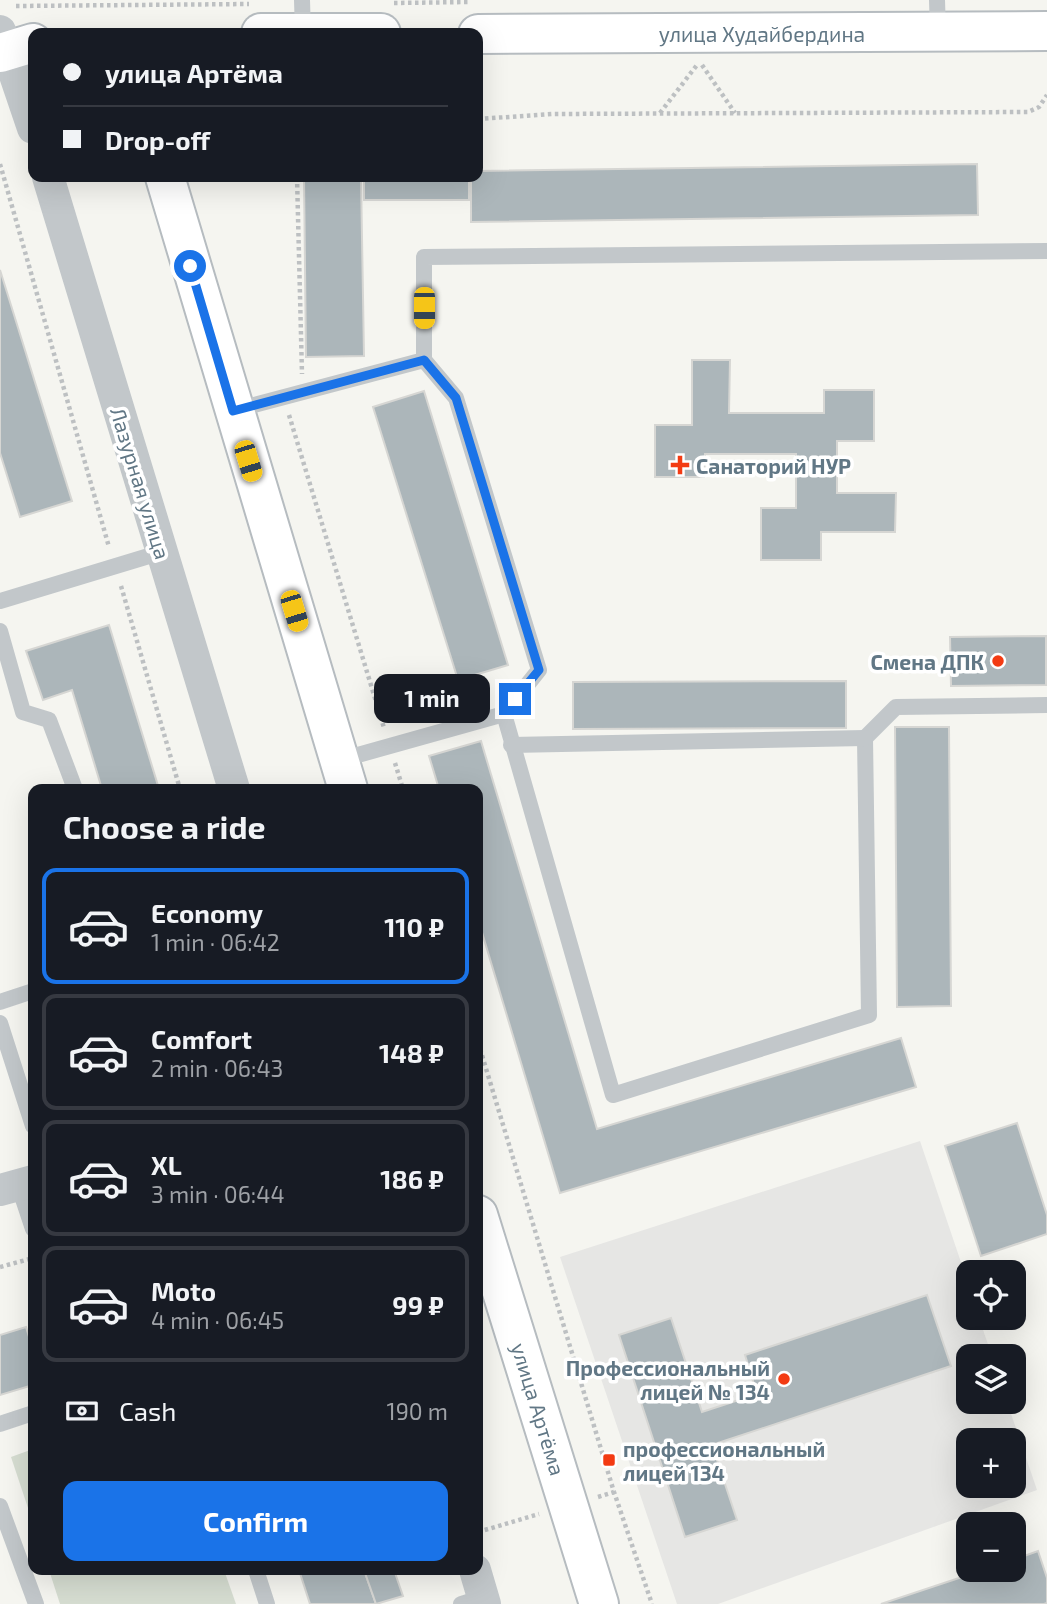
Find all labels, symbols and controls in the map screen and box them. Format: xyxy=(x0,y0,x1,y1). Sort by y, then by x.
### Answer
street label: улица Худайбердина xyxy=(659,21,865,47)
text: улица Артёма xyxy=(105,57,283,88)
text: Drop-off xyxy=(105,124,210,155)
route start xyxy=(174,250,206,282)
car xyxy=(414,287,435,329)
street label: Лазурная улица xyxy=(105,404,176,562)
car xyxy=(232,438,265,484)
place label: Санаторий НУР xyxy=(696,453,851,478)
marker: Санаторий НУР xyxy=(670,455,690,475)
car xyxy=(278,588,311,634)
place label: Смена ДПК xyxy=(871,649,985,674)
marker: Смена ДПК xyxy=(990,653,1006,669)
callout: 1 min xyxy=(375,674,490,724)
route end xyxy=(499,683,531,715)
text: 1 min xyxy=(404,684,460,712)
text: Choose a ride xyxy=(63,807,266,845)
icon: car xyxy=(67,895,130,958)
text: Economy xyxy=(151,897,263,928)
text: 110 ₽ xyxy=(384,911,444,942)
text: 1 min · 06:42 xyxy=(151,928,280,956)
icon: car xyxy=(67,1021,130,1084)
text: Comfort xyxy=(151,1023,252,1054)
text: 148 ₽ xyxy=(379,1037,444,1068)
text: 2 min · 06:43 xyxy=(151,1054,283,1082)
icon: car xyxy=(67,1147,130,1210)
text: XL xyxy=(151,1149,182,1180)
text: 186 ₽ xyxy=(380,1163,444,1194)
text: 3 min · 06:44 xyxy=(151,1180,285,1208)
map controls xyxy=(956,1260,1026,1582)
button: locate xyxy=(956,1260,1026,1330)
icon: car xyxy=(67,1273,130,1336)
text: Moto xyxy=(151,1275,216,1306)
text: 99 ₽ xyxy=(392,1289,444,1320)
text: 4 min · 06:45 xyxy=(151,1306,284,1334)
street label: улица Артёма xyxy=(506,1340,571,1479)
button: layers xyxy=(956,1344,1026,1414)
place label: Профессиональный лицей № 134 xyxy=(566,1355,770,1404)
marker: Профессиональный лицей № 134 xyxy=(776,1371,792,1387)
icon: cash xyxy=(63,1392,101,1430)
text: Cash xyxy=(119,1395,176,1426)
text: 190 m xyxy=(387,1397,448,1425)
button: + xyxy=(956,1428,1026,1498)
place label: профессиональный лицей 134 xyxy=(623,1436,825,1485)
marker: профессиональный лицей 134 xyxy=(601,1452,617,1468)
button: Confirm xyxy=(63,1481,448,1561)
button: − xyxy=(956,1512,1026,1582)

